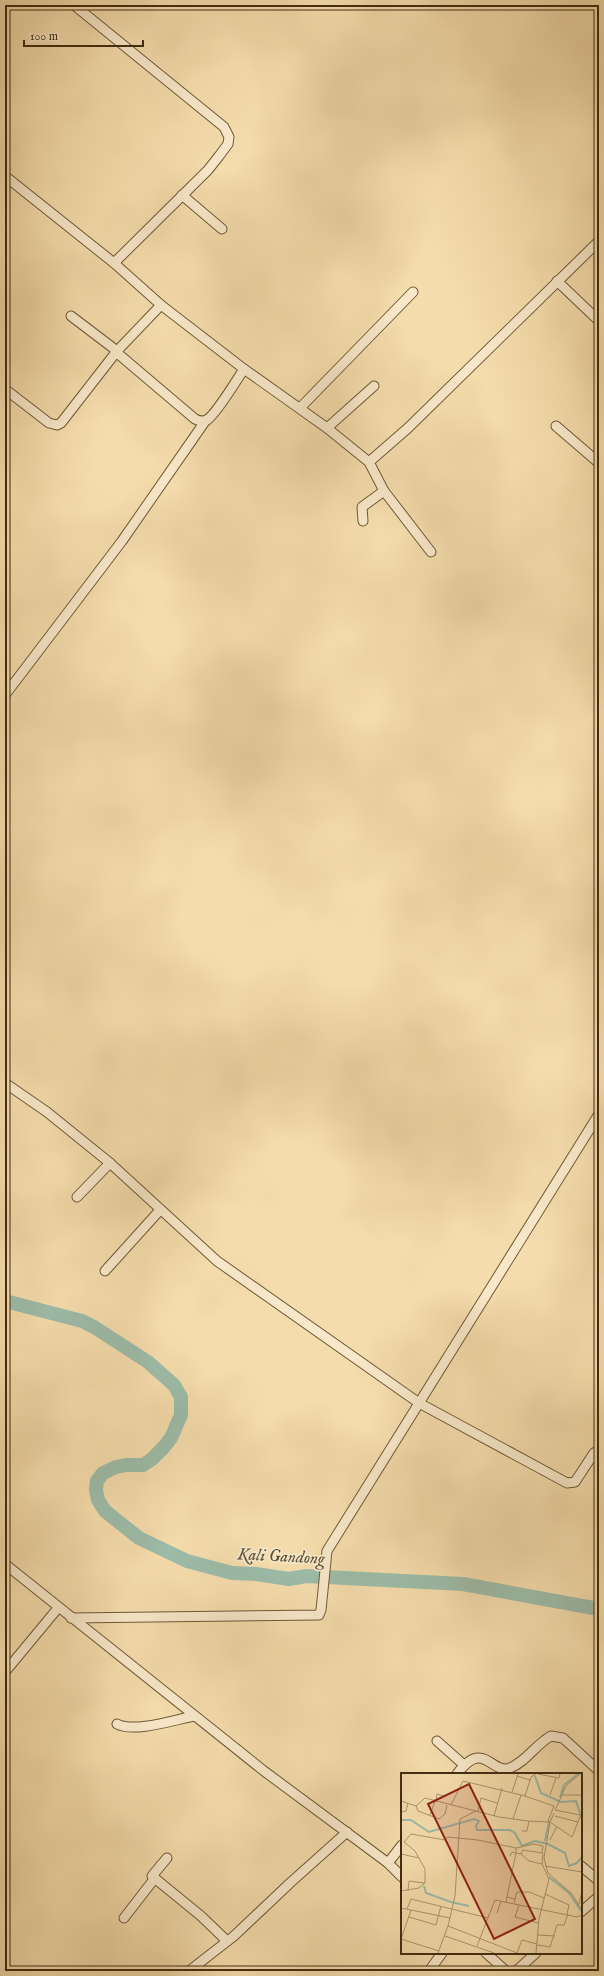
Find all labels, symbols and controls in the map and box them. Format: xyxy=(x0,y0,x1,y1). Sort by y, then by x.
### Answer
scale bar xyxy=(24,22,143,48)
text: 100 m xyxy=(30,29,58,44)
water label: Kali Gandong xyxy=(236,1544,327,1570)
inset map xyxy=(401,1773,582,1954)

